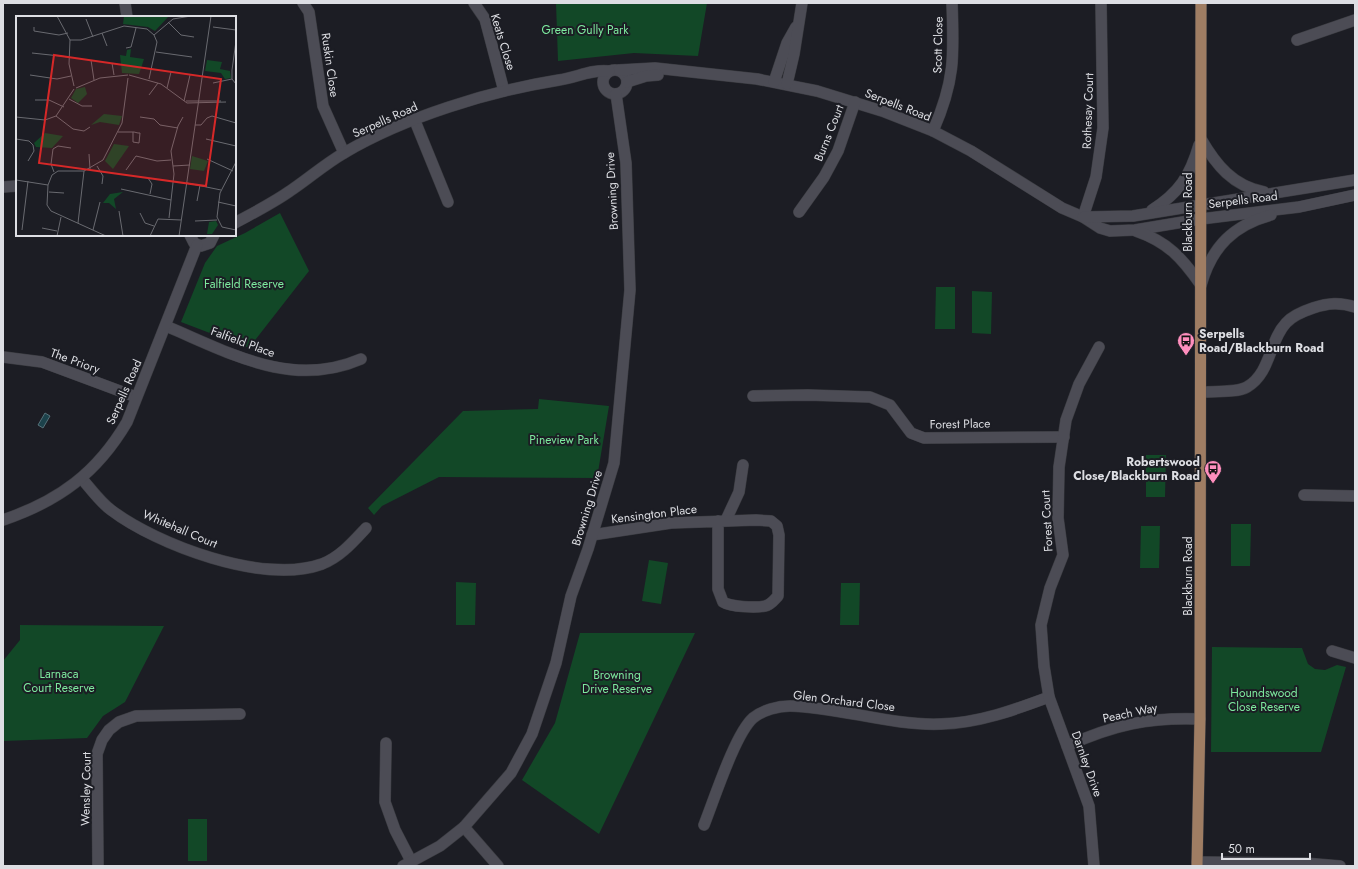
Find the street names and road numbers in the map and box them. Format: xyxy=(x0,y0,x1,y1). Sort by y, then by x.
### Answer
street label: Keats Close xyxy=(486,12,520,72)
street label: Scott Close xyxy=(929,16,947,74)
street label: Ruskin Close xyxy=(317,32,343,98)
street label: Rothesay Court xyxy=(1078,73,1098,149)
street label: Serpells Road xyxy=(862,84,934,126)
street label: Serpells Road xyxy=(349,98,421,142)
street label: Burns Court xyxy=(809,102,849,164)
street label: Browning Drive xyxy=(601,152,623,230)
street label: Blackburn Road xyxy=(1179,172,1197,252)
street label: Serpells Road xyxy=(1207,187,1279,213)
street label: Falfield Place xyxy=(208,322,278,362)
street label: The Priory xyxy=(48,344,103,379)
street label: Serpells Road xyxy=(102,356,146,428)
street label: Forest Place xyxy=(930,414,990,434)
street label: Browning Drive xyxy=(567,468,607,548)
street label: Forest Court xyxy=(1036,490,1058,552)
street label: Kensington Place xyxy=(610,500,698,528)
street label: Whitehall Court xyxy=(140,505,220,553)
street label: Blackburn Road xyxy=(1179,536,1197,616)
street label: Glen Orchard Close xyxy=(792,686,896,716)
street label: Peach Way xyxy=(1101,698,1160,728)
street label: Darnley Drive xyxy=(1067,729,1107,799)
street label: Wensley Court xyxy=(76,752,96,826)

